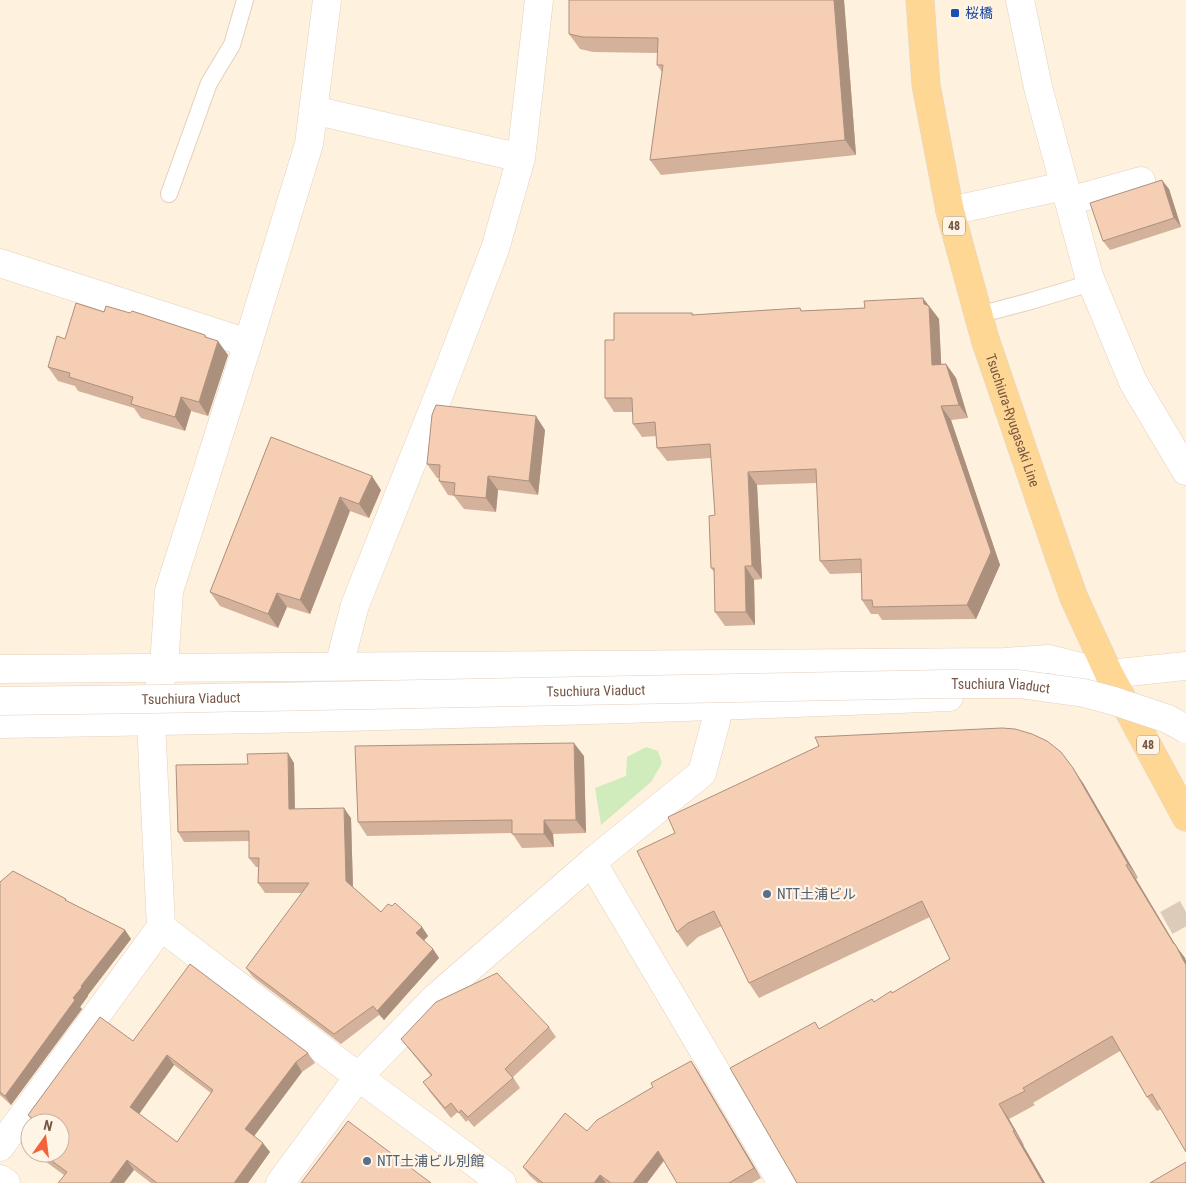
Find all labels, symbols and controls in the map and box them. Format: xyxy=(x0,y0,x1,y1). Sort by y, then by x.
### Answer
place label: 桜橋 xyxy=(965,5,993,21)
marker: 桜橋 xyxy=(949,7,961,19)
road number: 48 xyxy=(943,217,965,236)
street label: Tsuchiura-Ryugasaki Line xyxy=(983,351,1043,489)
street label: Tsuchiura Viaduct xyxy=(951,676,1051,696)
street label: Tsuchiura Viaduct xyxy=(546,682,646,700)
street label: Tsuchiura Viaduct xyxy=(141,689,241,707)
road number: 48 xyxy=(1137,736,1159,754)
place label: NTT土浦ビル xyxy=(777,886,856,902)
marker: NTT土浦ビル xyxy=(761,888,773,900)
north arrow xyxy=(20,1113,70,1163)
text: N xyxy=(42,1117,54,1134)
place label: NTT土浦ビル別館 xyxy=(377,1153,484,1169)
marker: NTT土浦ビル別館 xyxy=(361,1155,373,1167)

